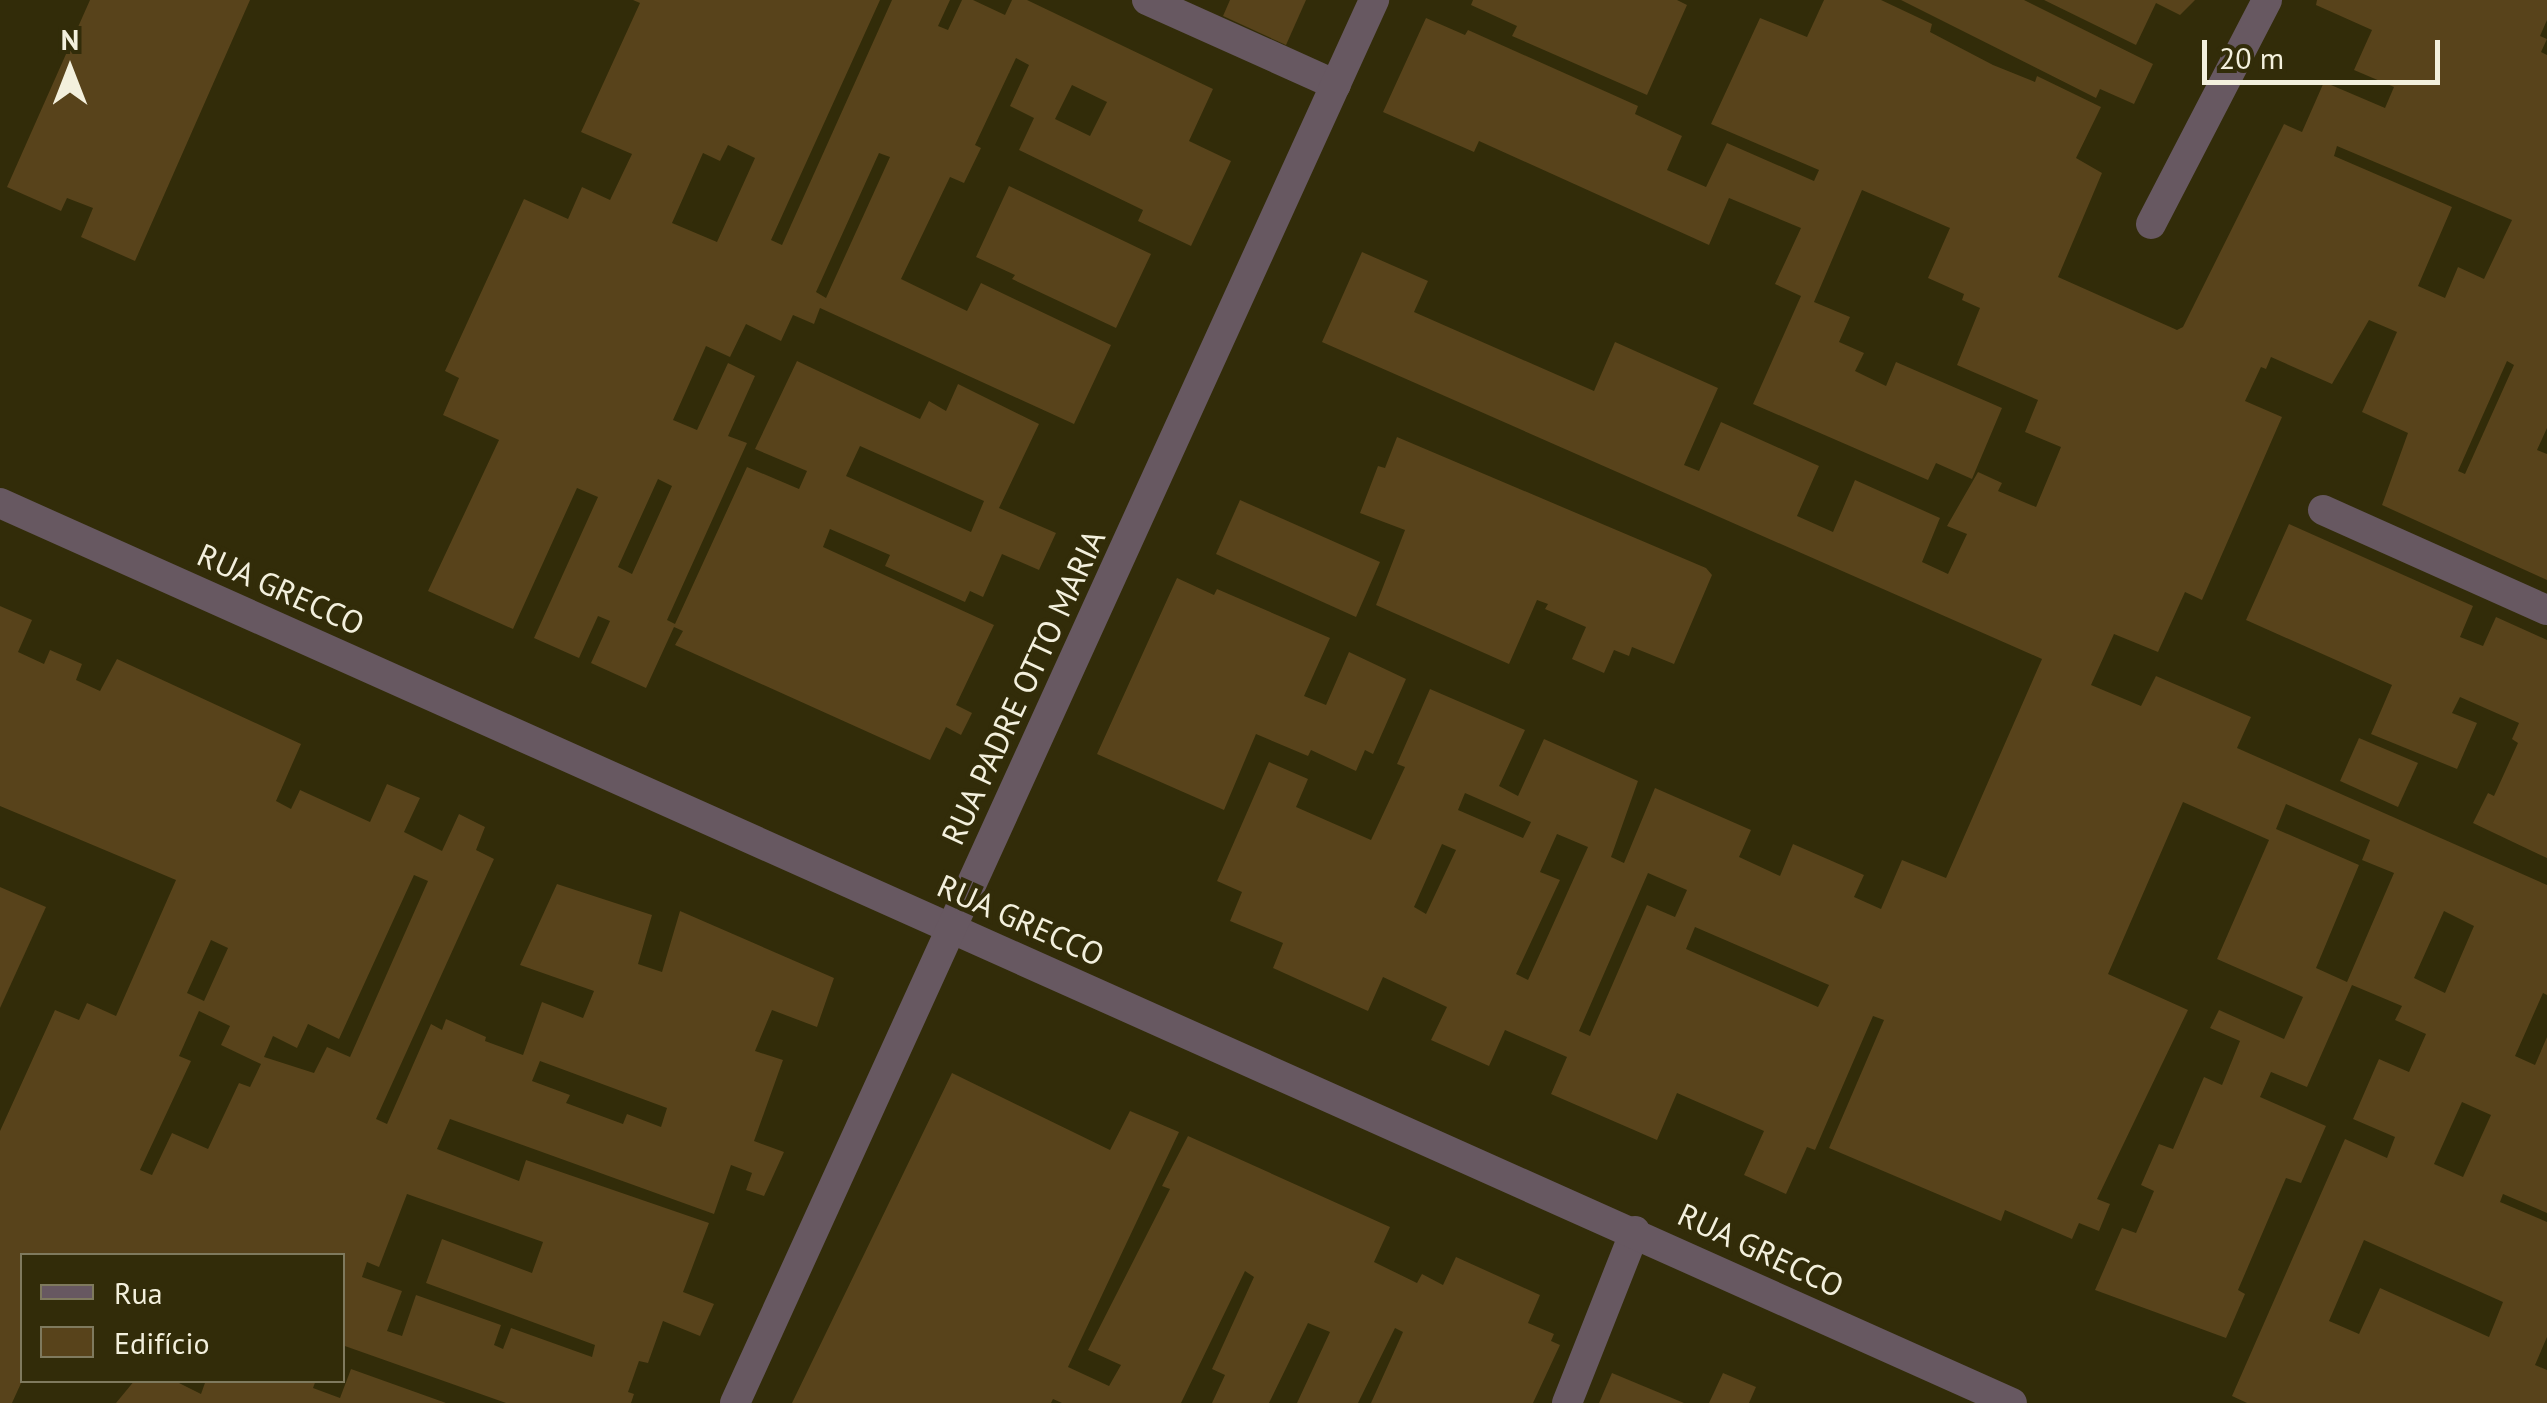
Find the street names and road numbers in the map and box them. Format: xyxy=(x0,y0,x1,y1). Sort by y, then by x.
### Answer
street label: RUA PADRE OTTO MARIA xyxy=(933,523,1113,851)
street label: RUA GRECCO xyxy=(191,535,371,643)
street label: RUA GRECCO xyxy=(931,866,1111,974)
street label: RUA GRECCO xyxy=(1671,1195,1851,1305)

